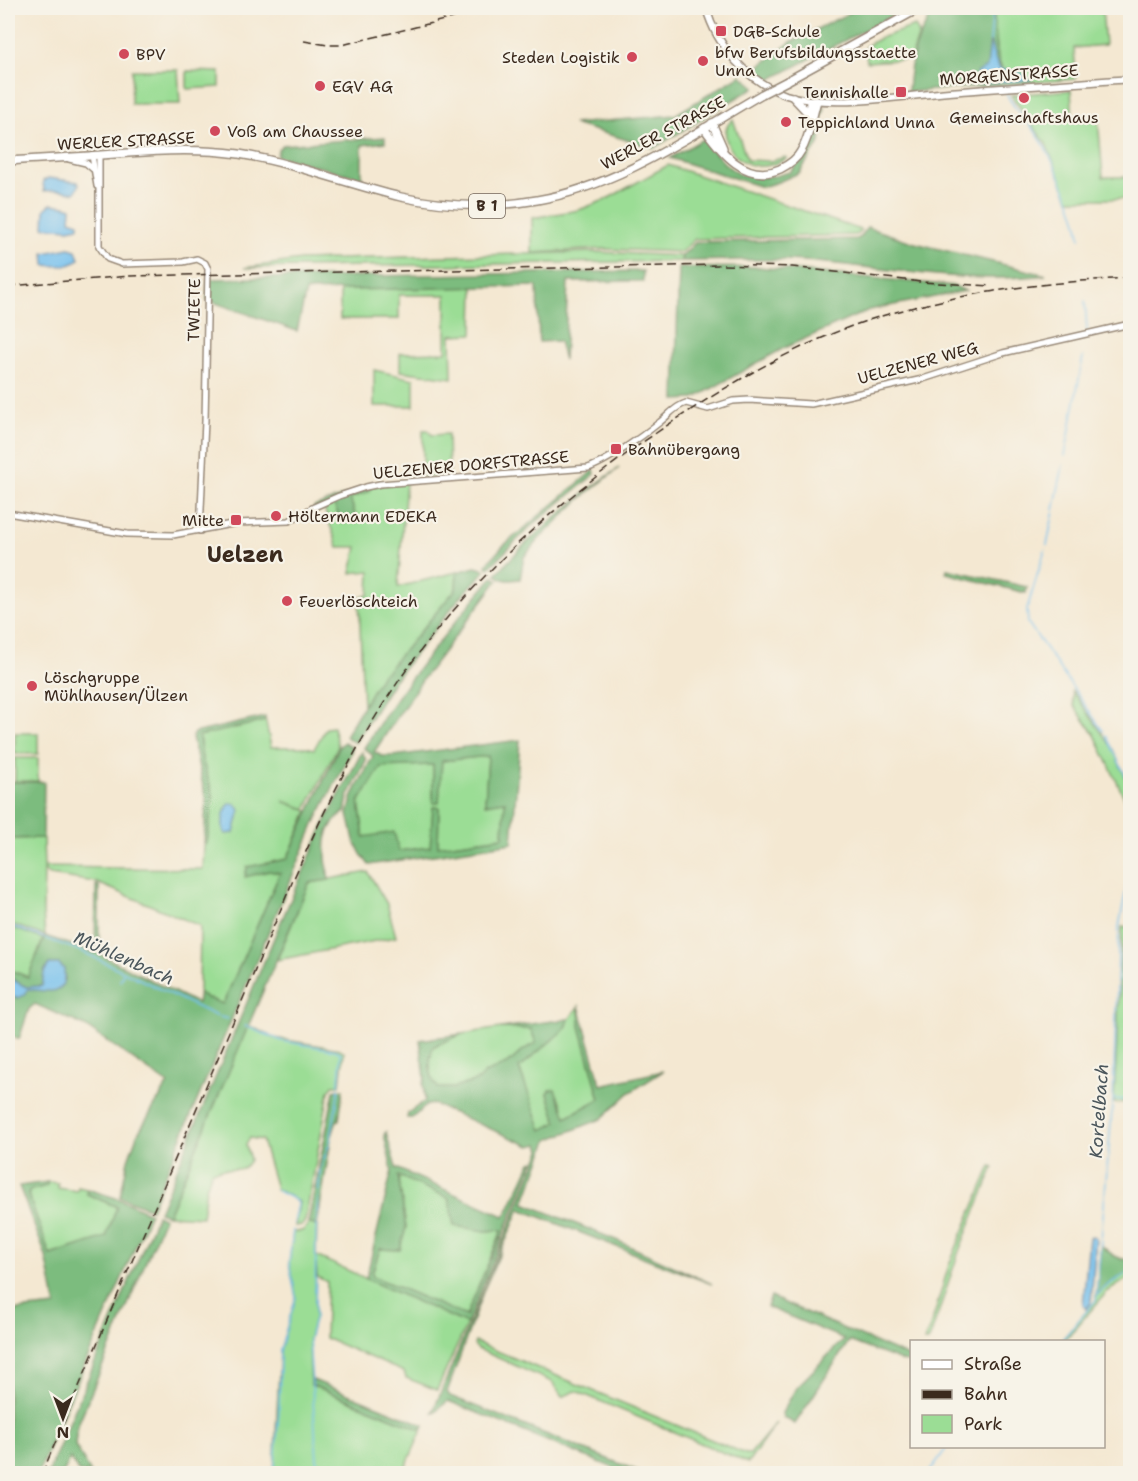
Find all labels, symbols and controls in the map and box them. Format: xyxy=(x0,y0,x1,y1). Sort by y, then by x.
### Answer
place label: DGB-Schule xyxy=(733,21,820,42)
marker: DGB-Schule xyxy=(714,24,728,38)
place label: bfw Berufsbildungsstaette Unna xyxy=(715,42,916,81)
place label: BPV xyxy=(136,44,166,65)
marker: BPV xyxy=(117,47,131,61)
place label: Steden Logistik xyxy=(502,47,620,68)
marker: Steden Logistik xyxy=(625,50,639,64)
marker: bfw Berufsbildungsstaette Unna xyxy=(696,54,710,68)
street label: MORGENSTRASSE xyxy=(939,60,1079,90)
place label: EGV AG xyxy=(332,76,393,97)
marker: EGV AG xyxy=(313,79,327,93)
place label: Tennishalle xyxy=(803,82,889,103)
marker: Tennishalle xyxy=(894,85,908,99)
street label: WERLER STRASSE xyxy=(597,91,729,175)
marker: Gemeinschaftshaus xyxy=(1017,91,1031,105)
place label: Gemeinschaftshaus xyxy=(949,107,1099,128)
place label: Teppichland Unna xyxy=(798,112,935,133)
marker: Teppichland Unna xyxy=(779,115,793,129)
place label: Voß am Chaussee xyxy=(227,121,363,142)
marker: Voß am Chaussee xyxy=(208,124,222,138)
street label: WERLER STRASSE xyxy=(56,127,196,155)
road number: B 1 xyxy=(469,194,505,218)
street label: TWIETE xyxy=(183,278,205,342)
street label: UELZENER WEG xyxy=(855,337,981,389)
place label: Bahnübergang xyxy=(628,439,740,460)
marker: Bahnübergang xyxy=(609,442,623,456)
street label: UELZENER DORFSTRASSE xyxy=(372,446,570,484)
place label: Höltermann EDEKA xyxy=(288,506,437,527)
marker: Höltermann EDEKA xyxy=(269,509,283,523)
place label: Mitte xyxy=(182,510,224,531)
marker: Mitte xyxy=(229,513,243,527)
district label: Uelzen xyxy=(207,540,284,569)
place label: Feuerlöschteich xyxy=(299,591,418,612)
marker: Feuerlöschteich xyxy=(280,594,294,608)
place label: Löschgruppe Mühlhausen/Ülzen xyxy=(44,667,188,706)
marker: Löschgruppe Mühlhausen/Ülzen xyxy=(25,679,39,693)
water label: Mühlenbach xyxy=(70,925,178,991)
water label: Kortelbach xyxy=(1084,1063,1114,1159)
legend xyxy=(910,1340,1105,1448)
text: Straße xyxy=(964,1352,1022,1376)
text: Bahn xyxy=(964,1382,1008,1406)
north arrow xyxy=(33,1388,93,1448)
text: Park xyxy=(964,1412,1003,1436)
text: N xyxy=(57,1422,69,1443)

